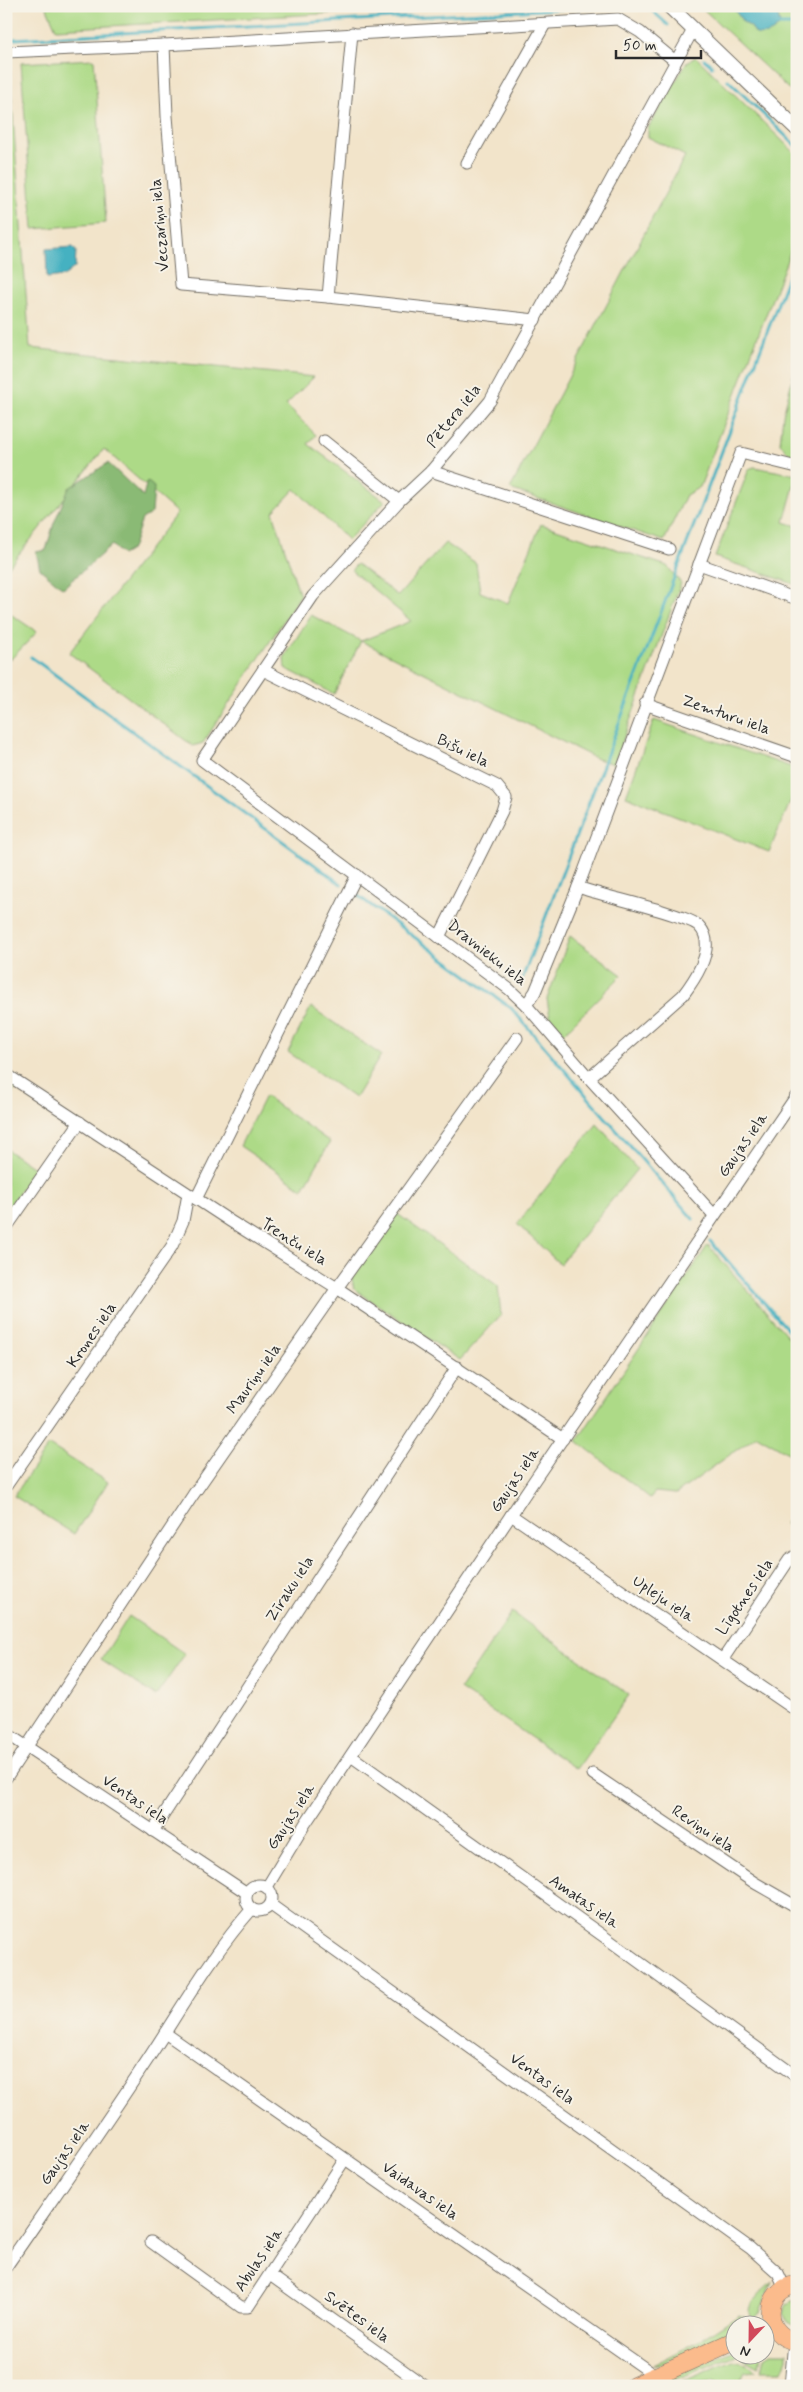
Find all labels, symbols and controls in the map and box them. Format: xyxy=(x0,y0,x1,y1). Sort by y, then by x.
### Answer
scale bar xyxy=(616,28,700,60)
text: 50 m xyxy=(623,36,657,56)
street label: Veczariņu iela xyxy=(145,177,175,273)
street label: Pētera iela xyxy=(422,380,486,452)
street label: Zemturu iela xyxy=(679,690,773,740)
street label: Bišu iela xyxy=(433,729,493,773)
street label: Dravnieku iela xyxy=(443,915,531,991)
street label: Gaujas iela xyxy=(713,1108,773,1181)
street label: Trenču iela xyxy=(257,1213,331,1271)
street label: Krones iela xyxy=(62,1298,122,1372)
street label: Mauriņu iela xyxy=(222,1340,286,1418)
street label: Gaujas iela xyxy=(486,1443,545,1517)
street label: Zīraku iela xyxy=(261,1552,319,1626)
street label: Līgotnes iela xyxy=(712,1554,778,1639)
street label: Upleju iela xyxy=(628,1571,698,1628)
street label: Ventas iela xyxy=(98,1770,172,1830)
street label: Gaujas iela xyxy=(262,1780,320,1854)
street label: Reviņu iela xyxy=(667,1800,739,1858)
street label: Amatas iela xyxy=(545,1870,623,1934)
street label: Ventas iela xyxy=(505,2048,579,2110)
street label: Gaujas iela xyxy=(35,2116,95,2189)
street label: Vaidavas iela xyxy=(377,2157,463,2225)
street label: Abulas iela xyxy=(230,2224,288,2296)
street label: Svētes iela xyxy=(320,2286,394,2348)
north arrow xyxy=(726,2314,776,2364)
text: N xyxy=(738,2341,753,2361)

